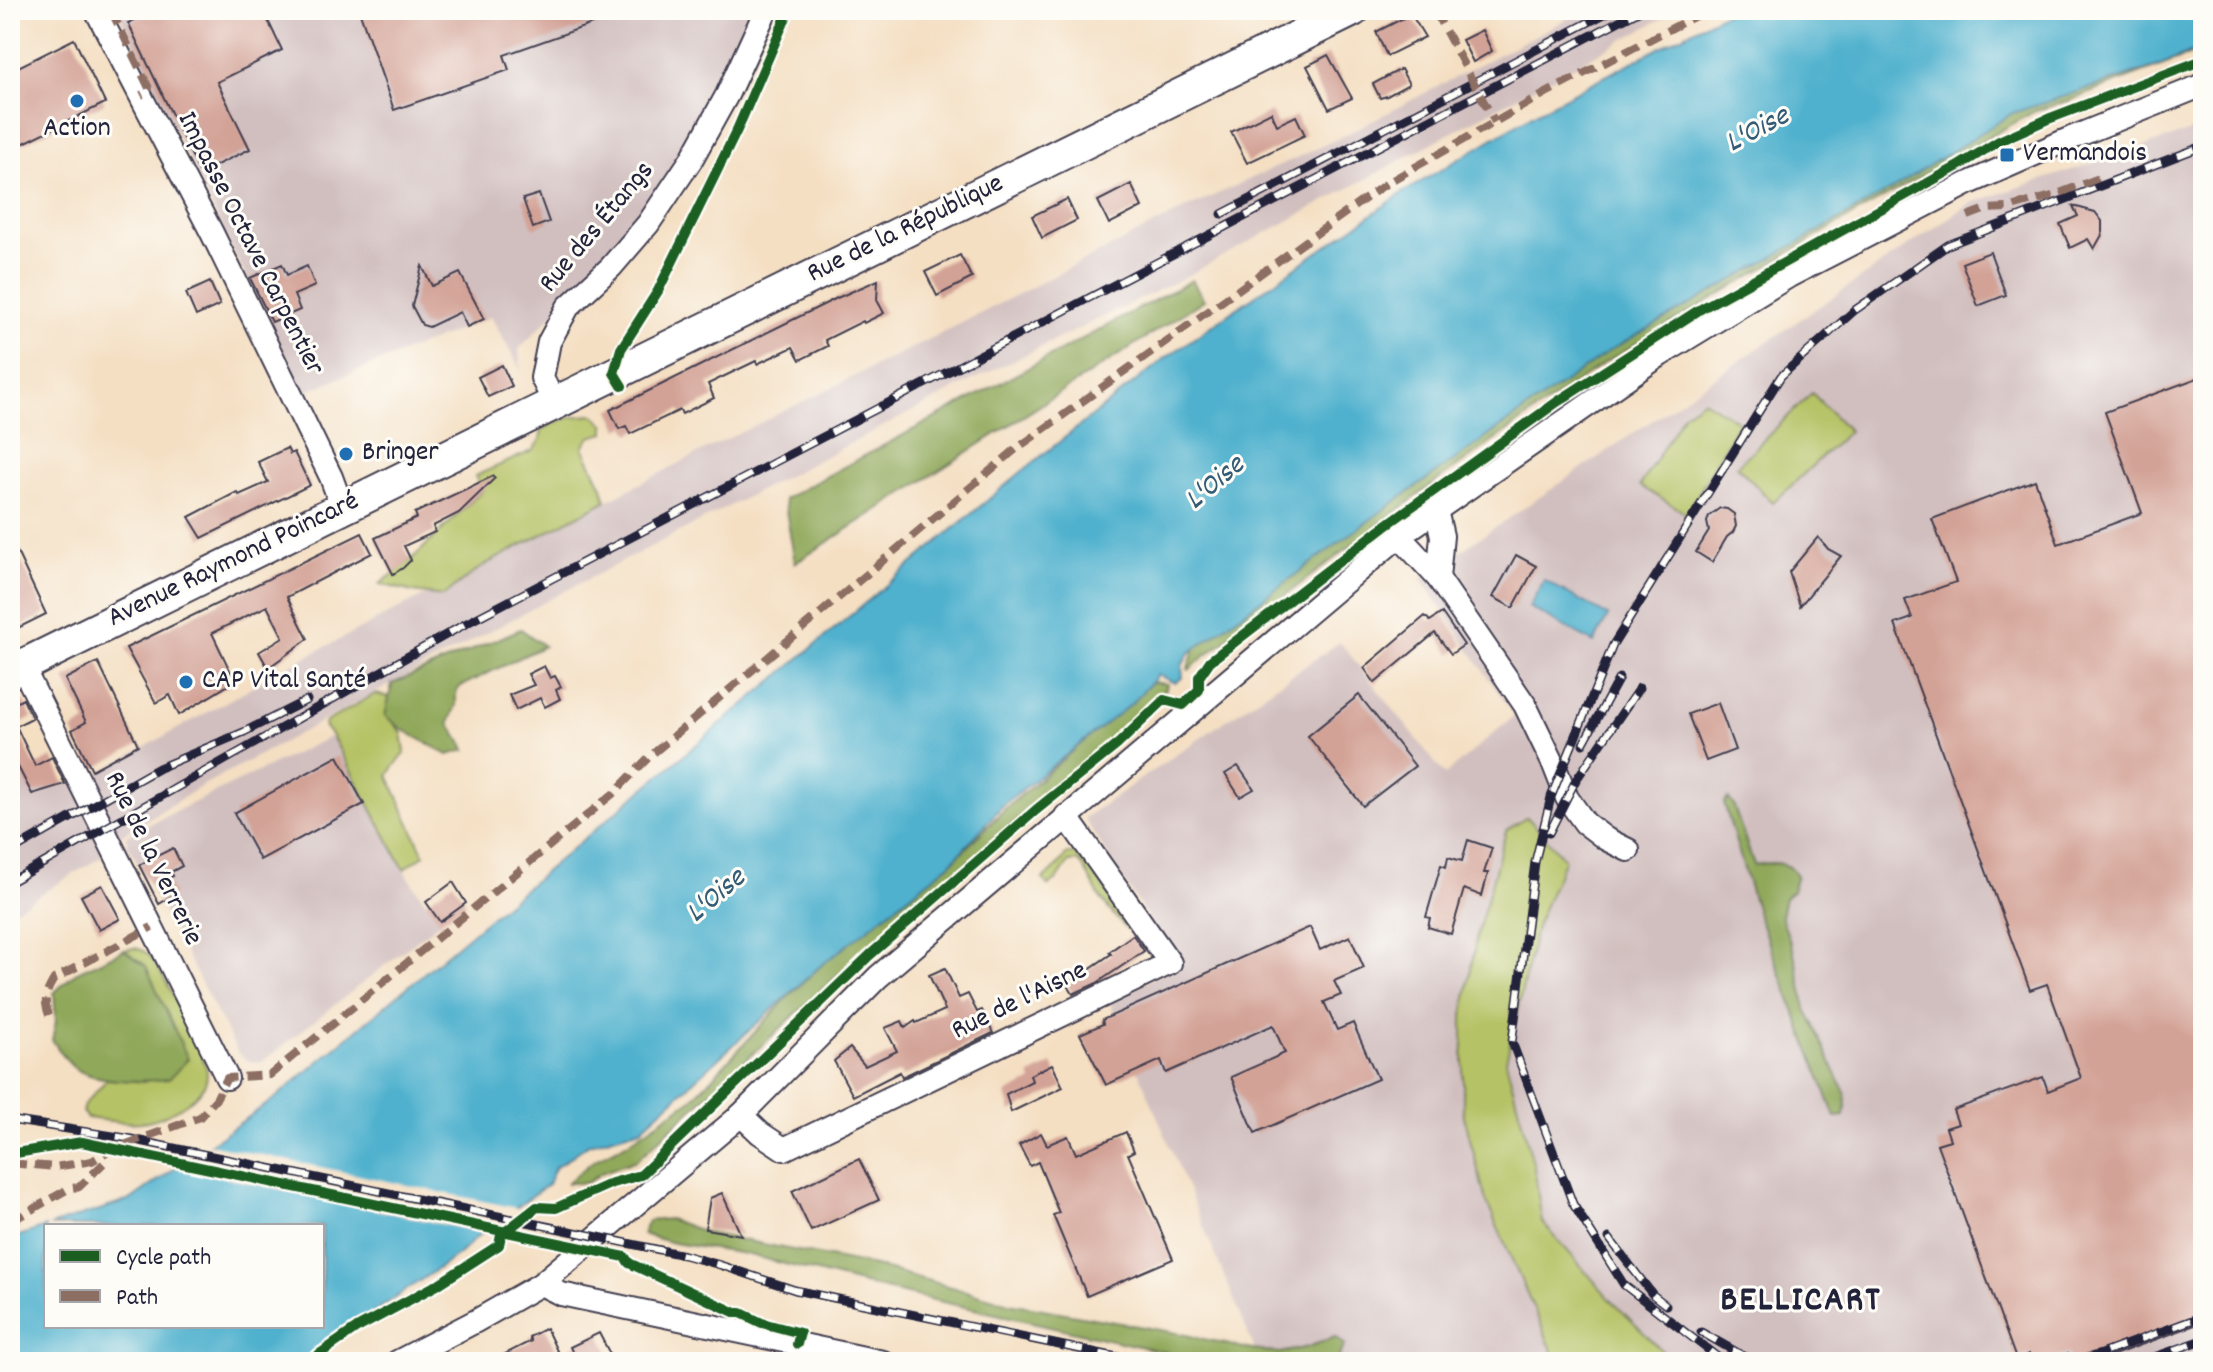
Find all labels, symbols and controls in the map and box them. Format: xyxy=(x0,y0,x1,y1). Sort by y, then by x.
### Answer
marker: Action xyxy=(68,92,86,110)
water label: L'Oise xyxy=(1718,96,1799,166)
street label: Impasse Octave Carpentier xyxy=(165,105,333,383)
place label: Action xyxy=(43,110,111,150)
place label: Vermandois xyxy=(2023,135,2147,175)
marker: Vermandois xyxy=(1998,146,2016,164)
street label: Rue des Étangs xyxy=(531,153,665,303)
street label: Rue de la République xyxy=(801,165,1011,295)
place label: Bringer xyxy=(362,434,439,474)
marker: Bringer xyxy=(337,445,355,463)
water label: L'Oise xyxy=(1177,445,1257,522)
street label: Avenue Raymond Poincaré xyxy=(101,483,367,639)
place label: CAP Vital Santé xyxy=(202,662,366,702)
marker: CAP Vital Santé xyxy=(177,673,195,691)
street label: Rue de la Verrerie xyxy=(93,765,211,953)
water label: L'Oise xyxy=(678,858,758,935)
street label: Rue de l'Aisne xyxy=(946,952,1094,1052)
legend xyxy=(44,1224,324,1328)
text: Cycle path xyxy=(116,1242,211,1276)
district label: BELLICART xyxy=(1720,1276,1882,1328)
text: Path xyxy=(116,1282,158,1316)

